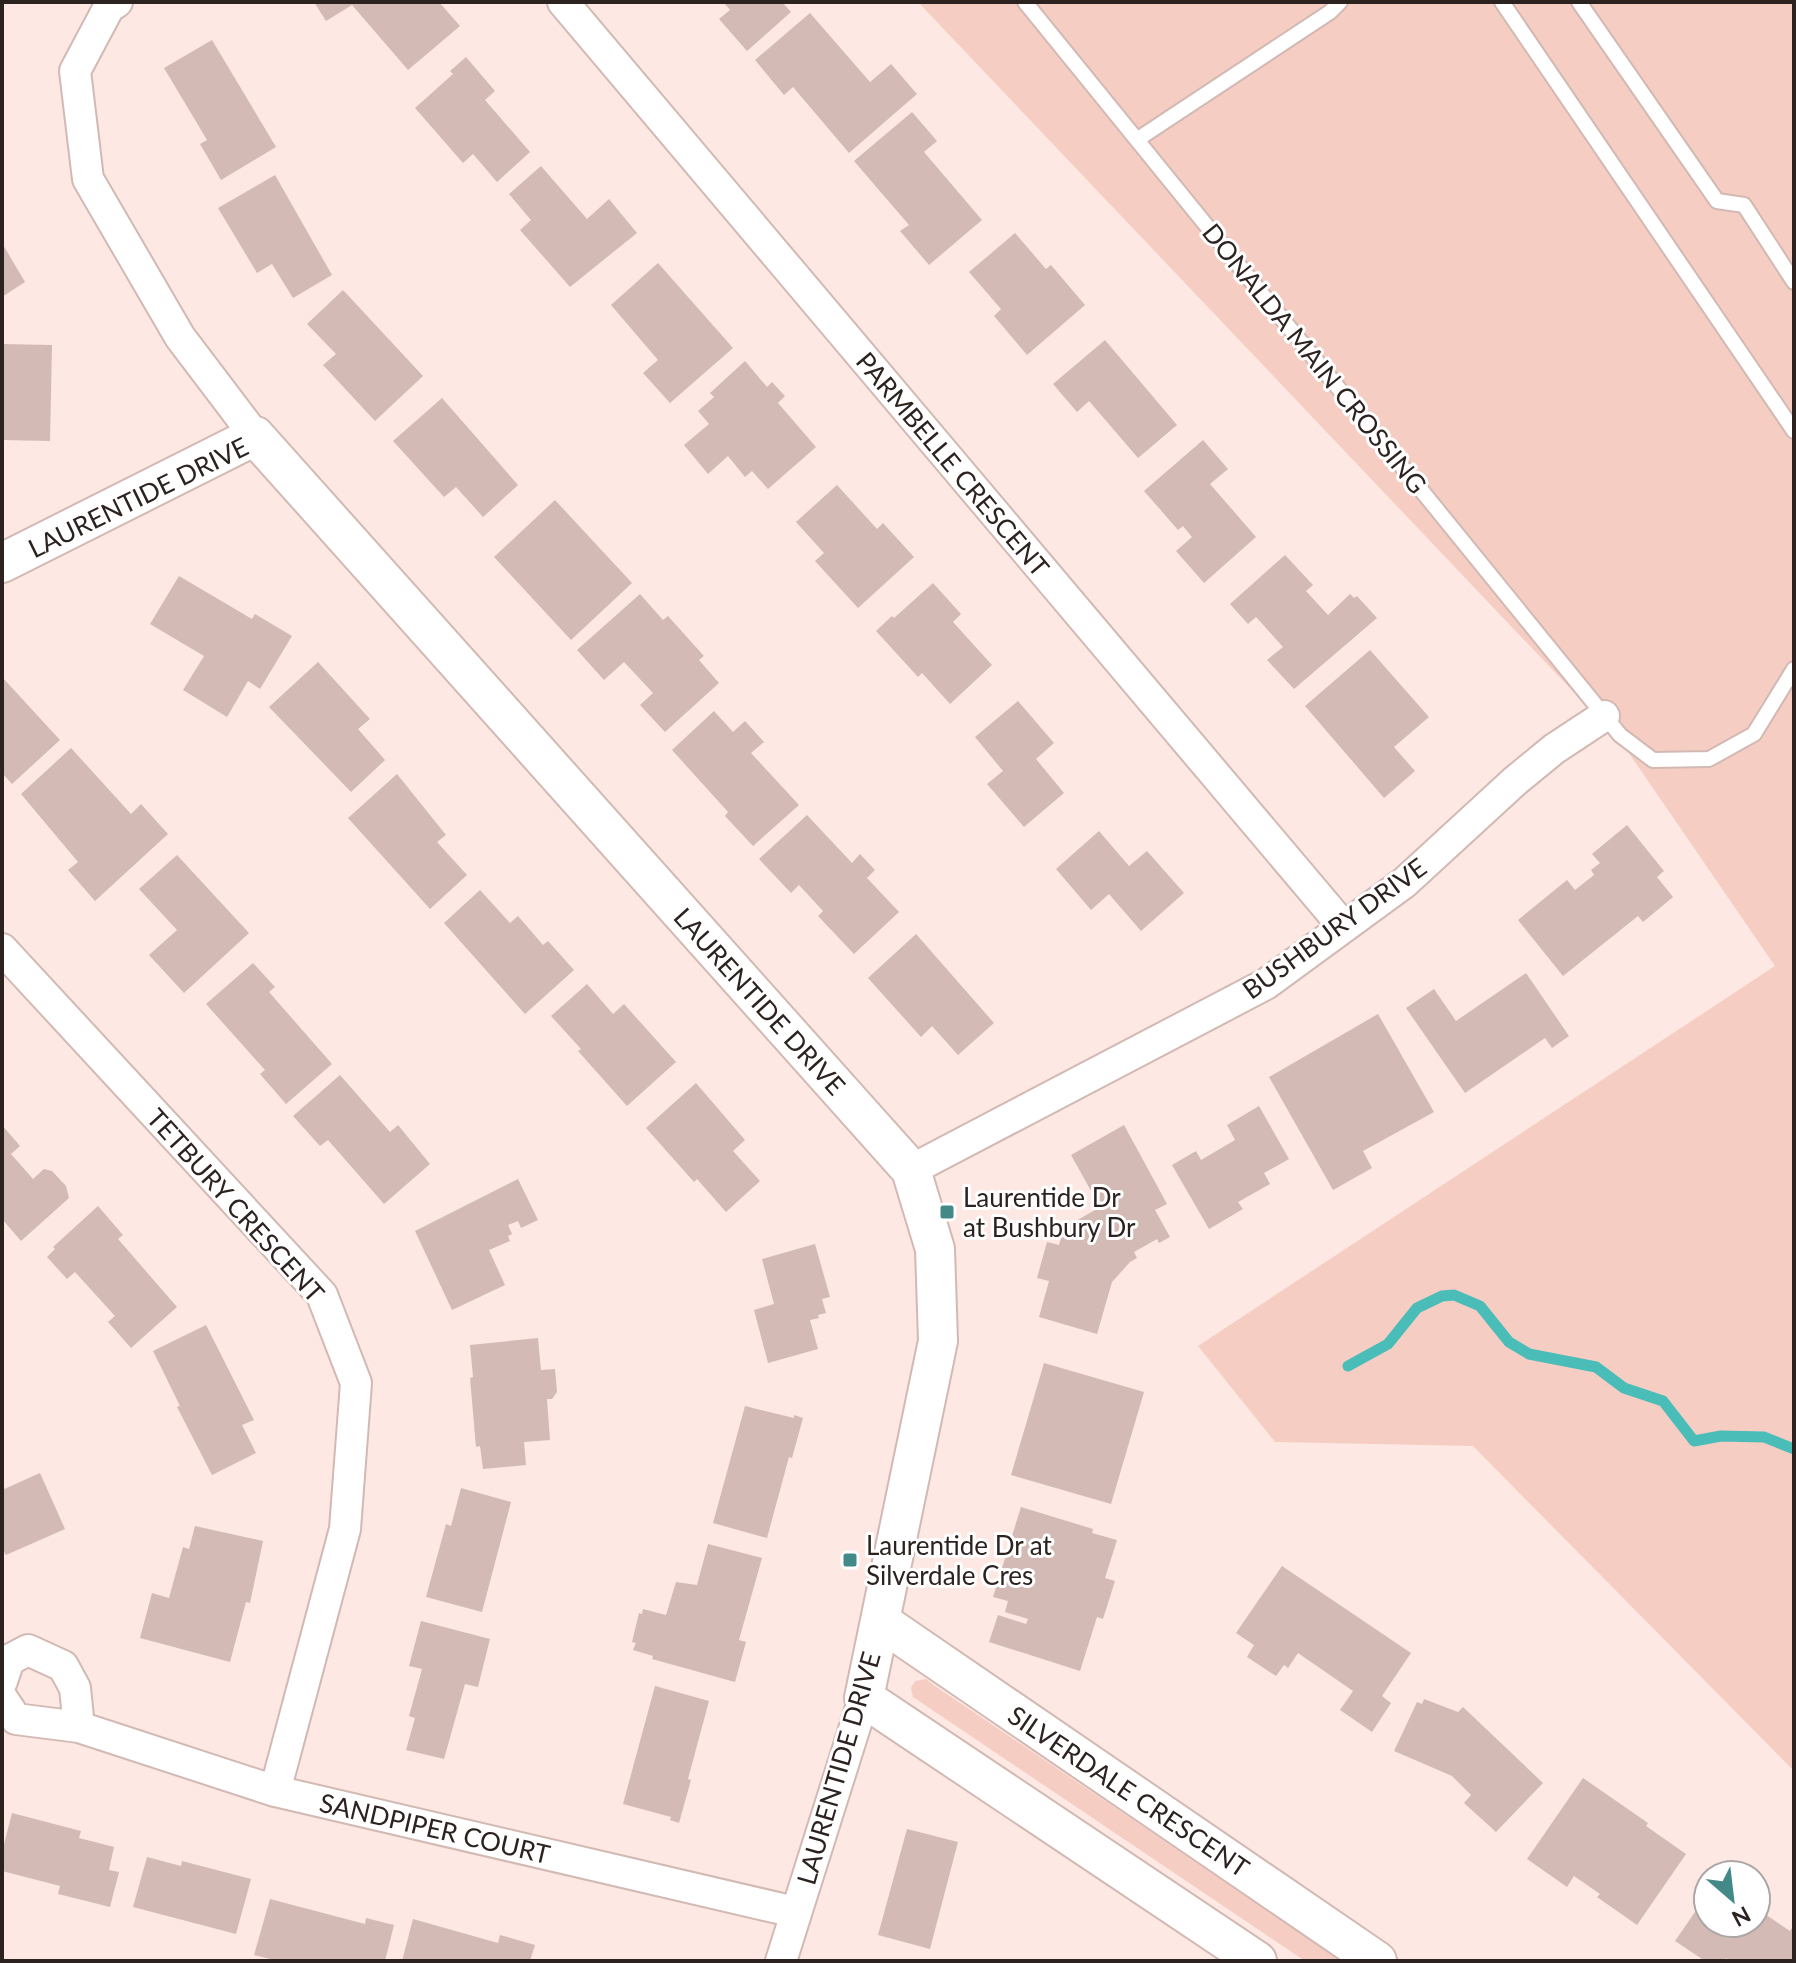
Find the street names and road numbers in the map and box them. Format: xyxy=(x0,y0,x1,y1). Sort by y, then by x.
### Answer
street label: DONALDA MAIN CROSSING xyxy=(1196,217,1434,499)
street label: PARMBELLE CRESCENT xyxy=(850,345,1056,583)
street label: LAURENTIDE DRIVE xyxy=(23,430,253,564)
street label: BUSHBURY DRIVE xyxy=(1236,851,1432,1005)
street label: LAURENTIDE DRIVE xyxy=(668,901,852,1101)
street label: TETBURY CRESCENT xyxy=(141,1102,331,1308)
street label: LAURENTIDE DRIVE xyxy=(789,1648,887,1888)
street label: SILVERDALE CRESCENT xyxy=(1002,1698,1256,1884)
street label: SANDPIPER COURT xyxy=(317,1786,553,1870)

